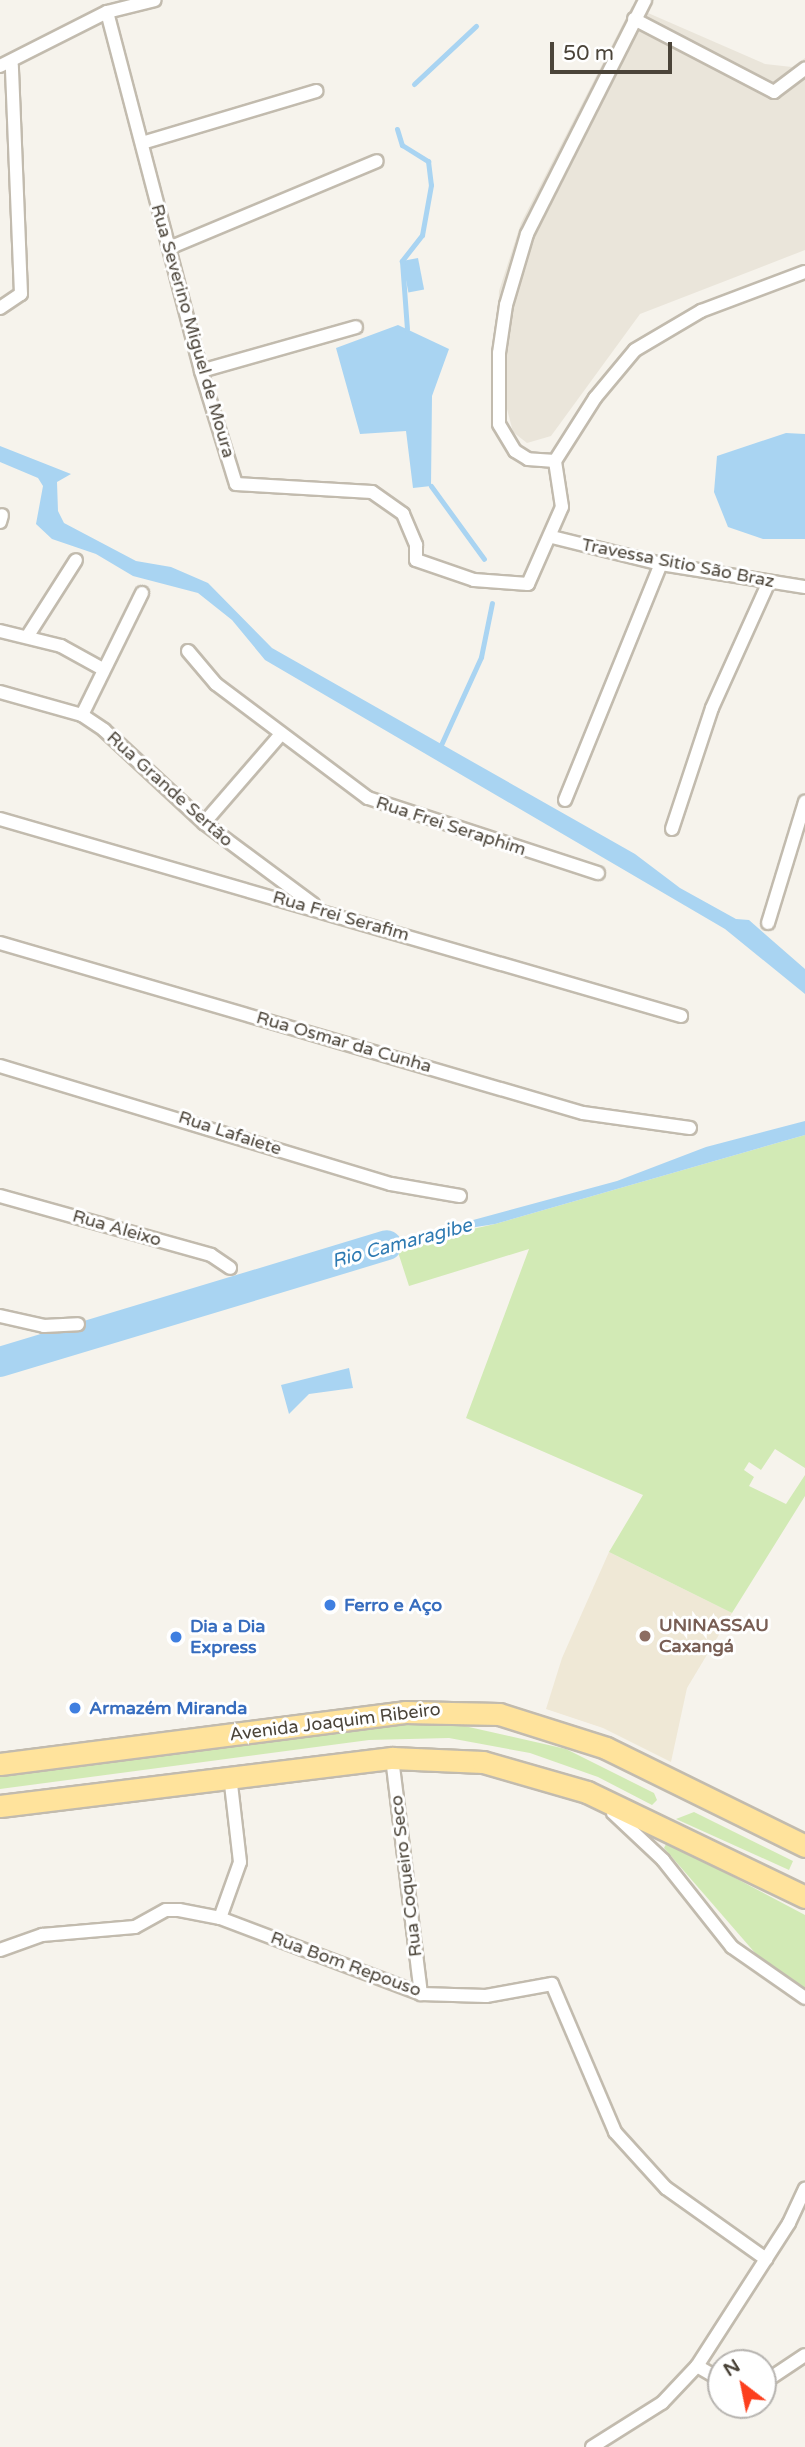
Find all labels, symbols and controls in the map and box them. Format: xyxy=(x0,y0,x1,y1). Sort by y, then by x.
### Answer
scale bar xyxy=(553,28,676,72)
text: 50 m xyxy=(563,41,614,66)
street label: Rua Severino Miguel de Moura xyxy=(146,202,240,460)
street label: Travessa Sitio São Braz xyxy=(580,534,776,592)
street label: Rua Grande Sertão xyxy=(102,727,238,851)
street label: Rua Frei Seraphim xyxy=(373,792,529,860)
street label: Rua Frei Serafim xyxy=(270,886,412,946)
street label: Rua Osmar da Cunha xyxy=(254,1007,434,1077)
street label: Rua Lafaiete xyxy=(176,1106,284,1160)
street label: Rua Aleixo xyxy=(70,1205,164,1251)
water label: Rio Camaragibe xyxy=(329,1214,475,1274)
place label: Ferro e Aço xyxy=(344,1594,442,1616)
marker: Ferro e Aço xyxy=(322,1597,338,1613)
place label: UNINASSAU Caxangá xyxy=(659,1615,769,1658)
place label: Dia a Dia Express xyxy=(190,1616,265,1658)
marker: UNINASSAU Caxangá xyxy=(637,1628,653,1644)
marker: Dia a Dia Express xyxy=(168,1629,184,1645)
place label: Armazém Miranda xyxy=(89,1697,247,1719)
street label: Avenida Joaquim Ribeiro xyxy=(228,1698,442,1746)
marker: Armazém Miranda xyxy=(67,1700,83,1716)
street label: Rua Coqueiro Seco xyxy=(385,1794,427,1958)
street label: Rua Bom Repouso xyxy=(268,1927,424,2001)
north arrow xyxy=(707,2349,777,2419)
text: N xyxy=(720,2355,744,2381)

